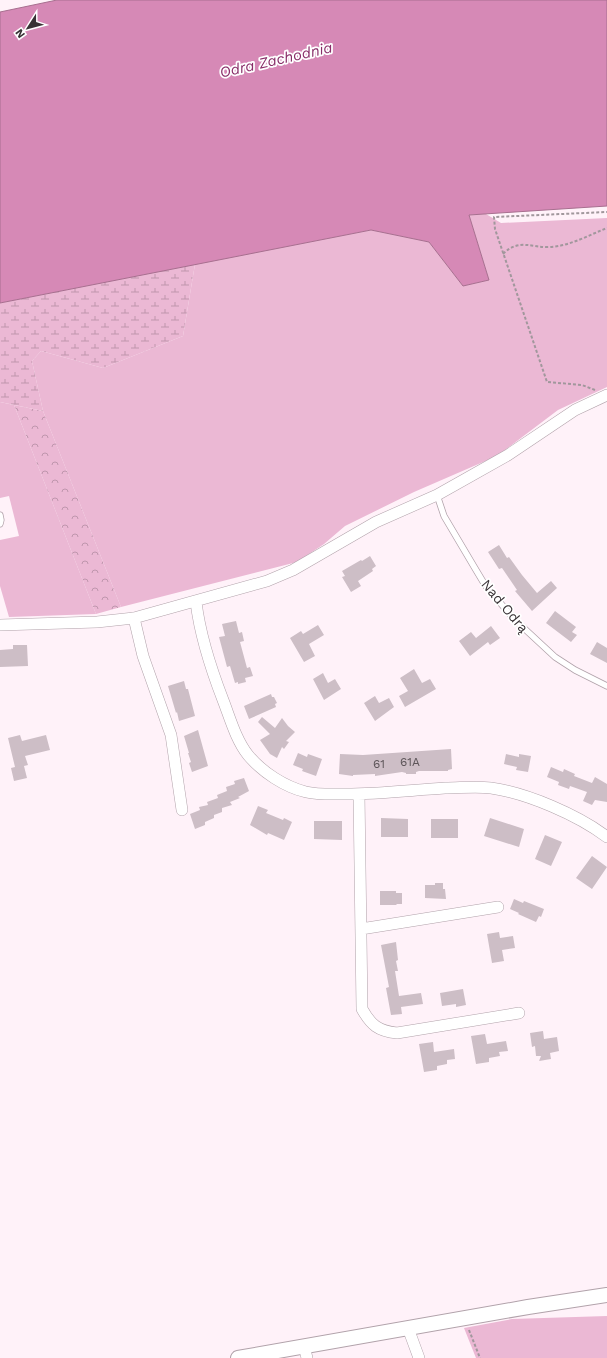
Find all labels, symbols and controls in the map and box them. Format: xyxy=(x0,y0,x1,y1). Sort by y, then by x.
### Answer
north arrow xyxy=(8,8,48,48)
text: N xyxy=(13,26,28,41)
water label: Odra Zachodnia xyxy=(218,38,334,82)
street label: Nad Odrą xyxy=(478,576,532,636)
house number: 61A xyxy=(400,755,420,769)
house number: 61 xyxy=(373,757,385,771)

